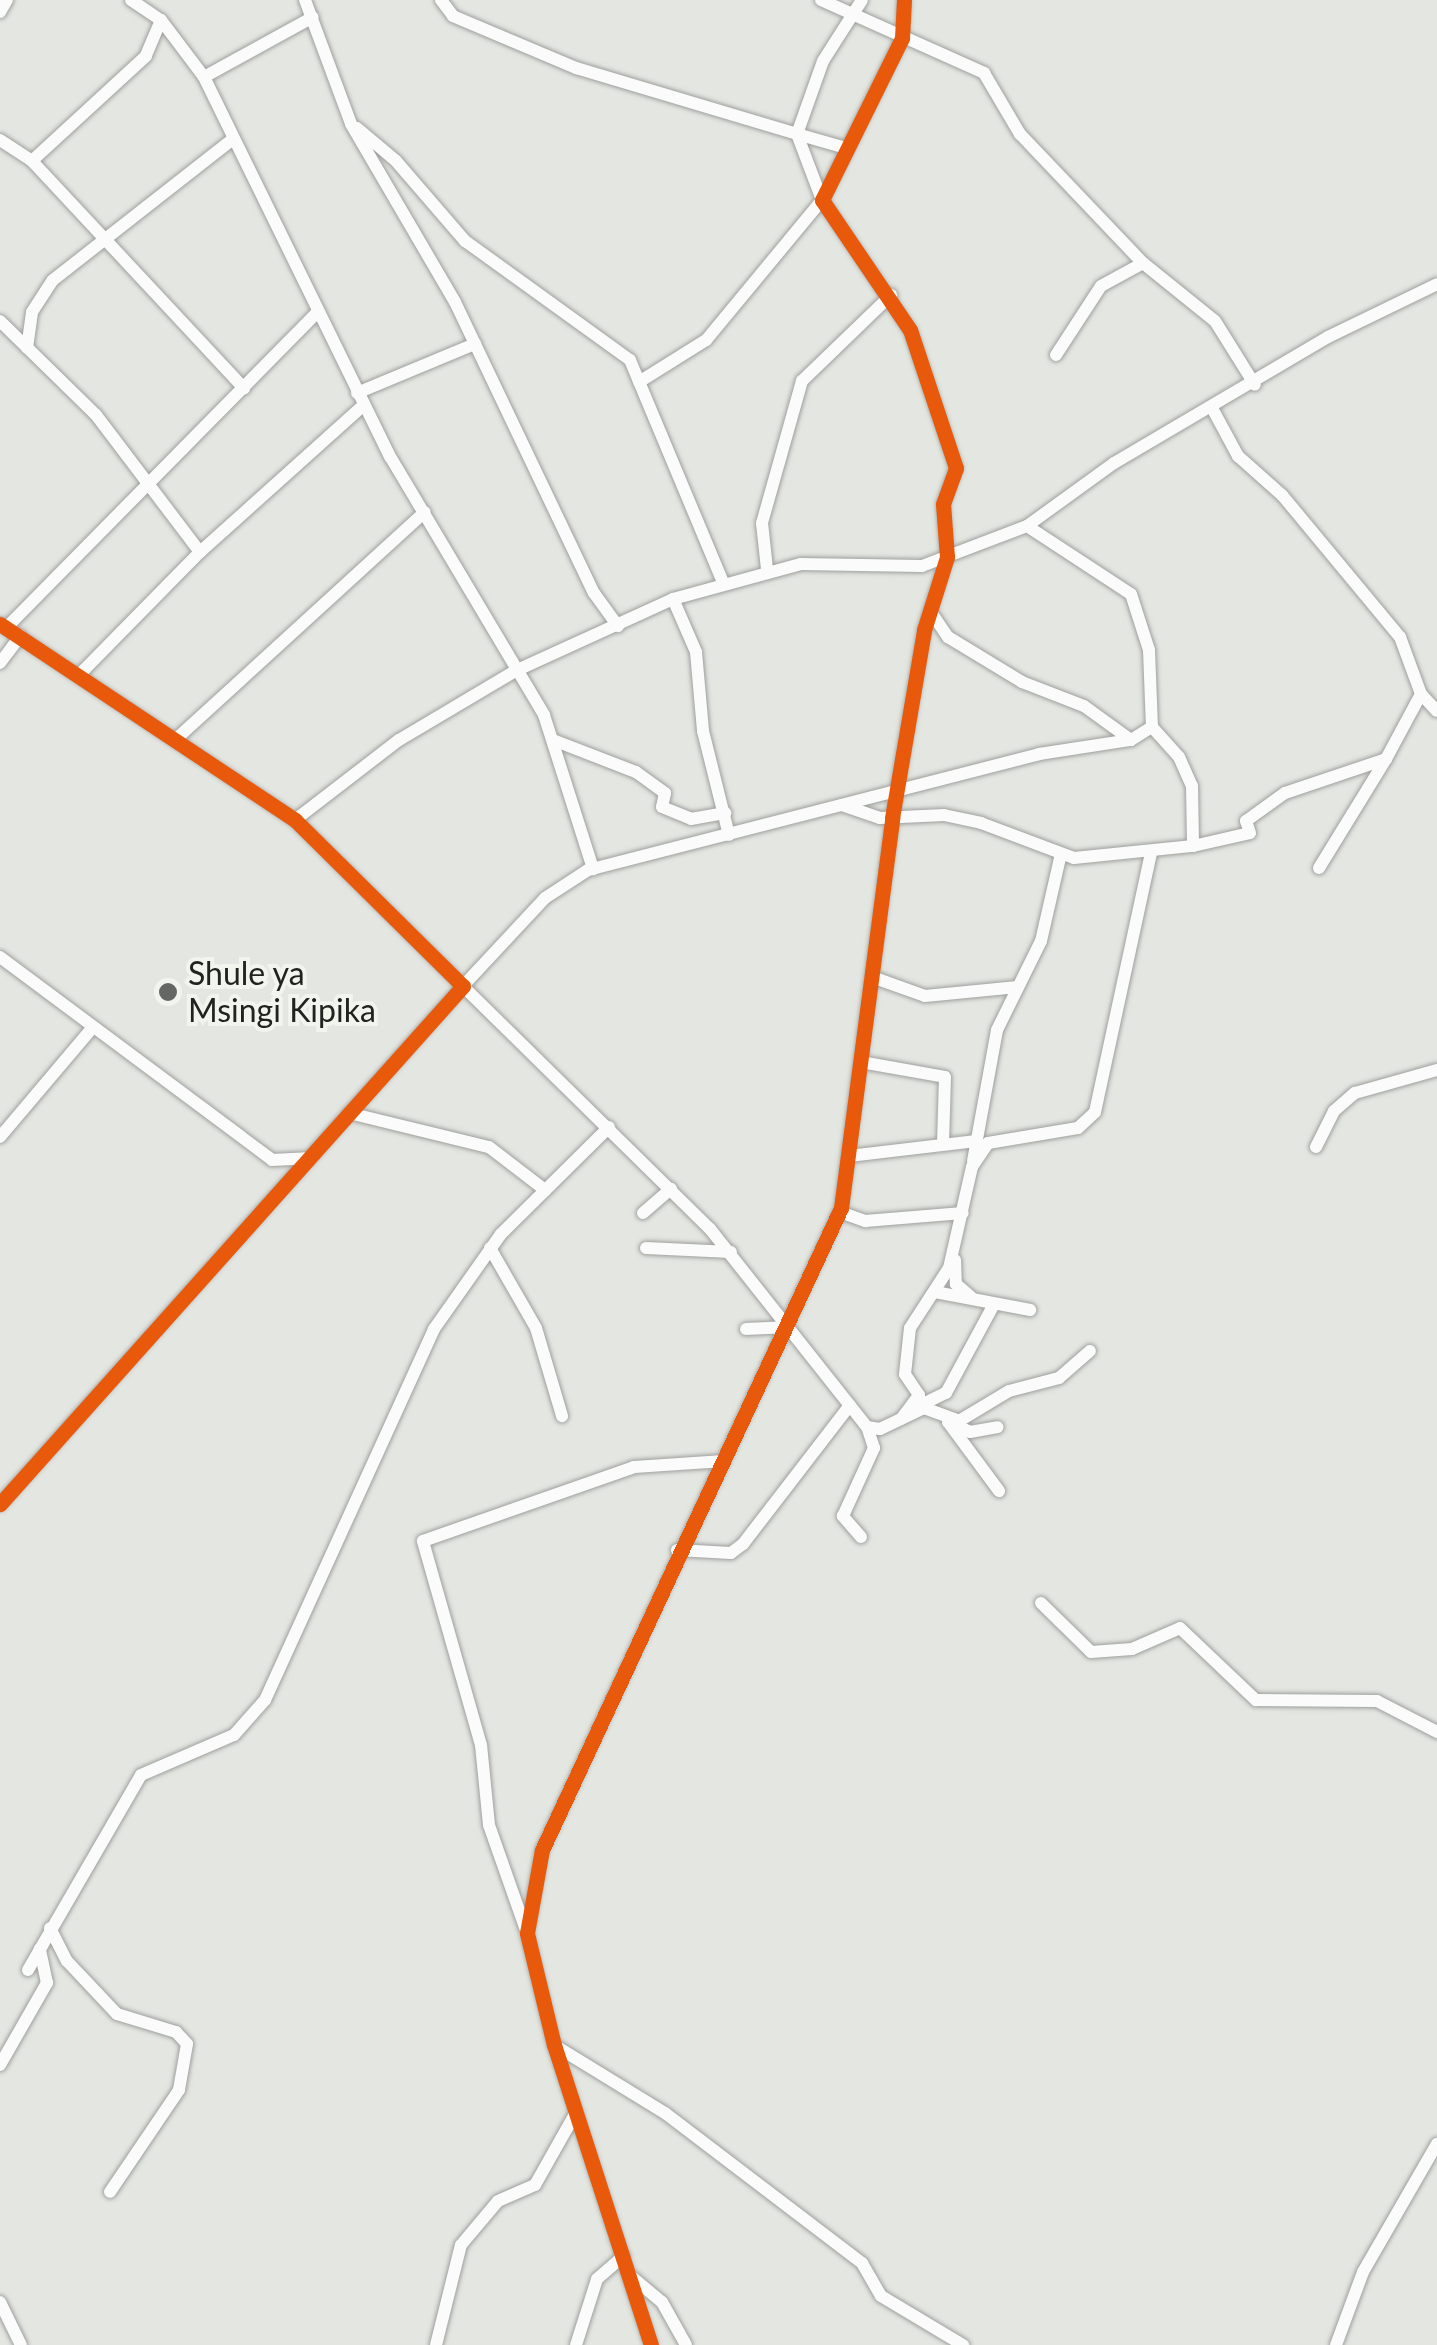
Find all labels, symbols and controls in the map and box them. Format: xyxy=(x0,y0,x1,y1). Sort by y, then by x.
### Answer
place label: Shule ya Msingi Kipika xyxy=(188,955,376,1030)
marker: Shule ya Msingi Kipika xyxy=(157,981,179,1003)

